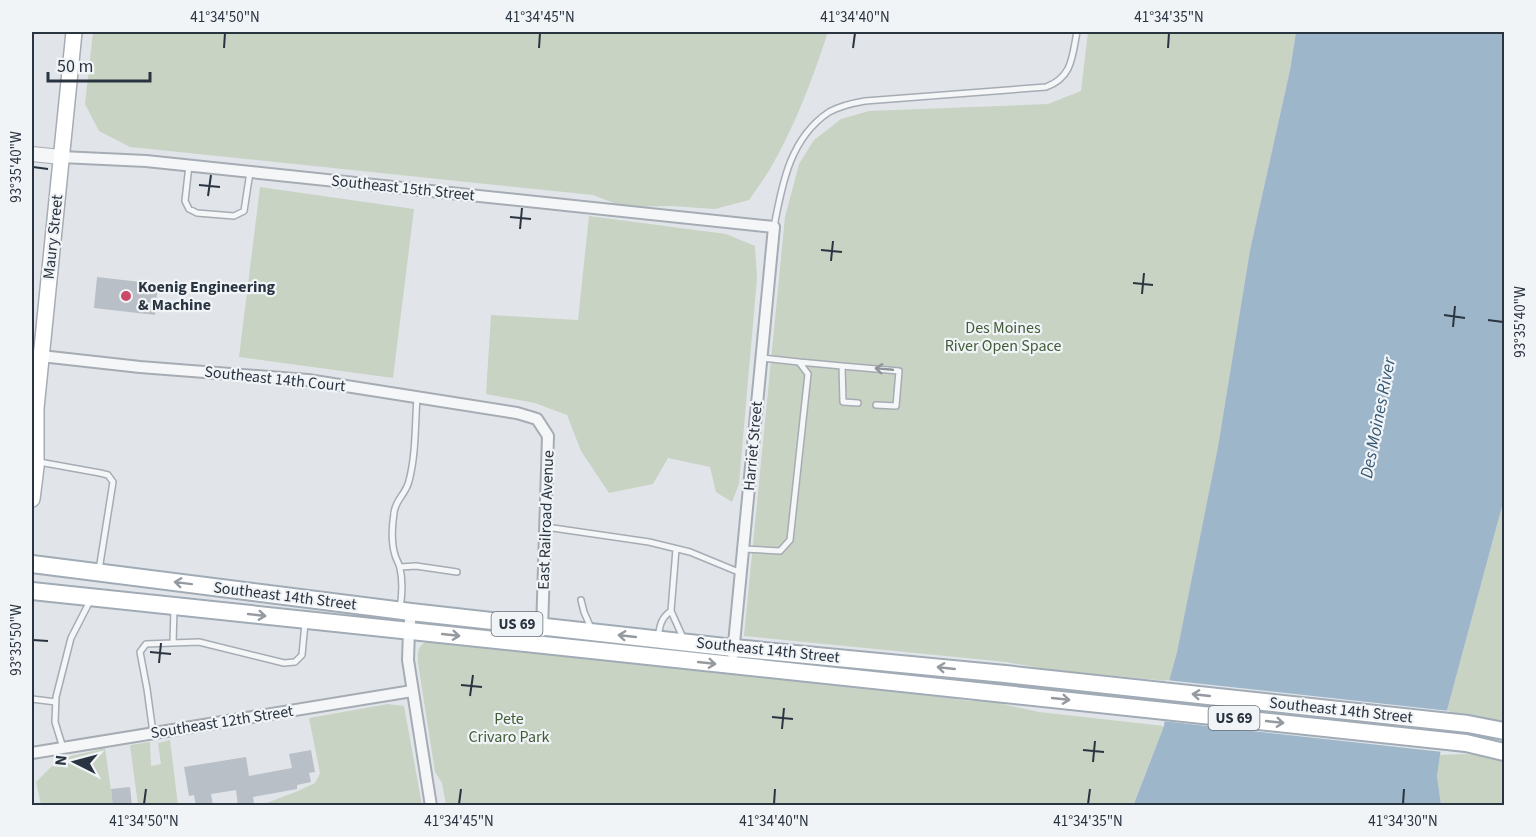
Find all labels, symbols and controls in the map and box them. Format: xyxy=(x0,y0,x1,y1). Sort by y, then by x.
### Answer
text: 41°34'50"N xyxy=(190,7,260,28)
text: 41°34'45"N xyxy=(505,7,575,28)
text: 41°34'40"N xyxy=(820,7,890,28)
text: 41°34'35"N xyxy=(1134,7,1204,28)
scale bar xyxy=(48,45,150,83)
text: 50 m xyxy=(57,54,93,79)
text: 93°35'40"W xyxy=(6,131,27,203)
street label: Southeast 15th Street xyxy=(330,170,476,207)
street label: Maury Street xyxy=(38,193,68,280)
place label: Koenig Engineering & Machine xyxy=(138,276,276,316)
text: 93°35'40"W xyxy=(1510,286,1531,358)
marker: Koenig Engineering & Machine xyxy=(119,289,133,303)
park label: Des Moines River Open Space xyxy=(945,317,1061,357)
water label: Des Moines River xyxy=(1354,355,1402,480)
street label: Southeast 14th Court xyxy=(203,361,347,397)
one-way arrow xyxy=(874,363,894,374)
street label: Harriet Street xyxy=(738,400,768,492)
street label: East Railroad Avenue xyxy=(533,450,559,590)
street label: Southeast 14th Street xyxy=(212,576,358,616)
one-way arrow xyxy=(174,577,194,588)
text: 93°35'50"W xyxy=(6,604,27,676)
one-way arrow xyxy=(246,610,266,621)
road number: US 69 xyxy=(492,612,542,636)
one-way arrow xyxy=(440,630,460,641)
one-way arrow xyxy=(618,630,637,641)
street label: Southeast 14th Street xyxy=(695,632,841,669)
one-way arrow xyxy=(697,658,717,669)
one-way arrow xyxy=(937,662,957,673)
one-way arrow xyxy=(1192,689,1212,700)
street label: Southeast 14th Street xyxy=(1268,692,1414,729)
one-way arrow xyxy=(1050,694,1070,705)
street label: Southeast 12th Street xyxy=(149,700,295,744)
road number: US 69 xyxy=(1208,706,1260,730)
park label: Pete Crivaro Park xyxy=(468,708,550,748)
one-way arrow xyxy=(1265,717,1285,728)
north arrow xyxy=(45,732,105,792)
text: N xyxy=(50,754,73,767)
text: 41°34'50"N xyxy=(109,811,179,832)
text: 41°34'45"N xyxy=(424,811,494,832)
text: 41°34'40"N xyxy=(739,811,809,832)
text: 41°34'35"N xyxy=(1053,811,1123,832)
text: 41°34'30"N xyxy=(1368,811,1438,832)

